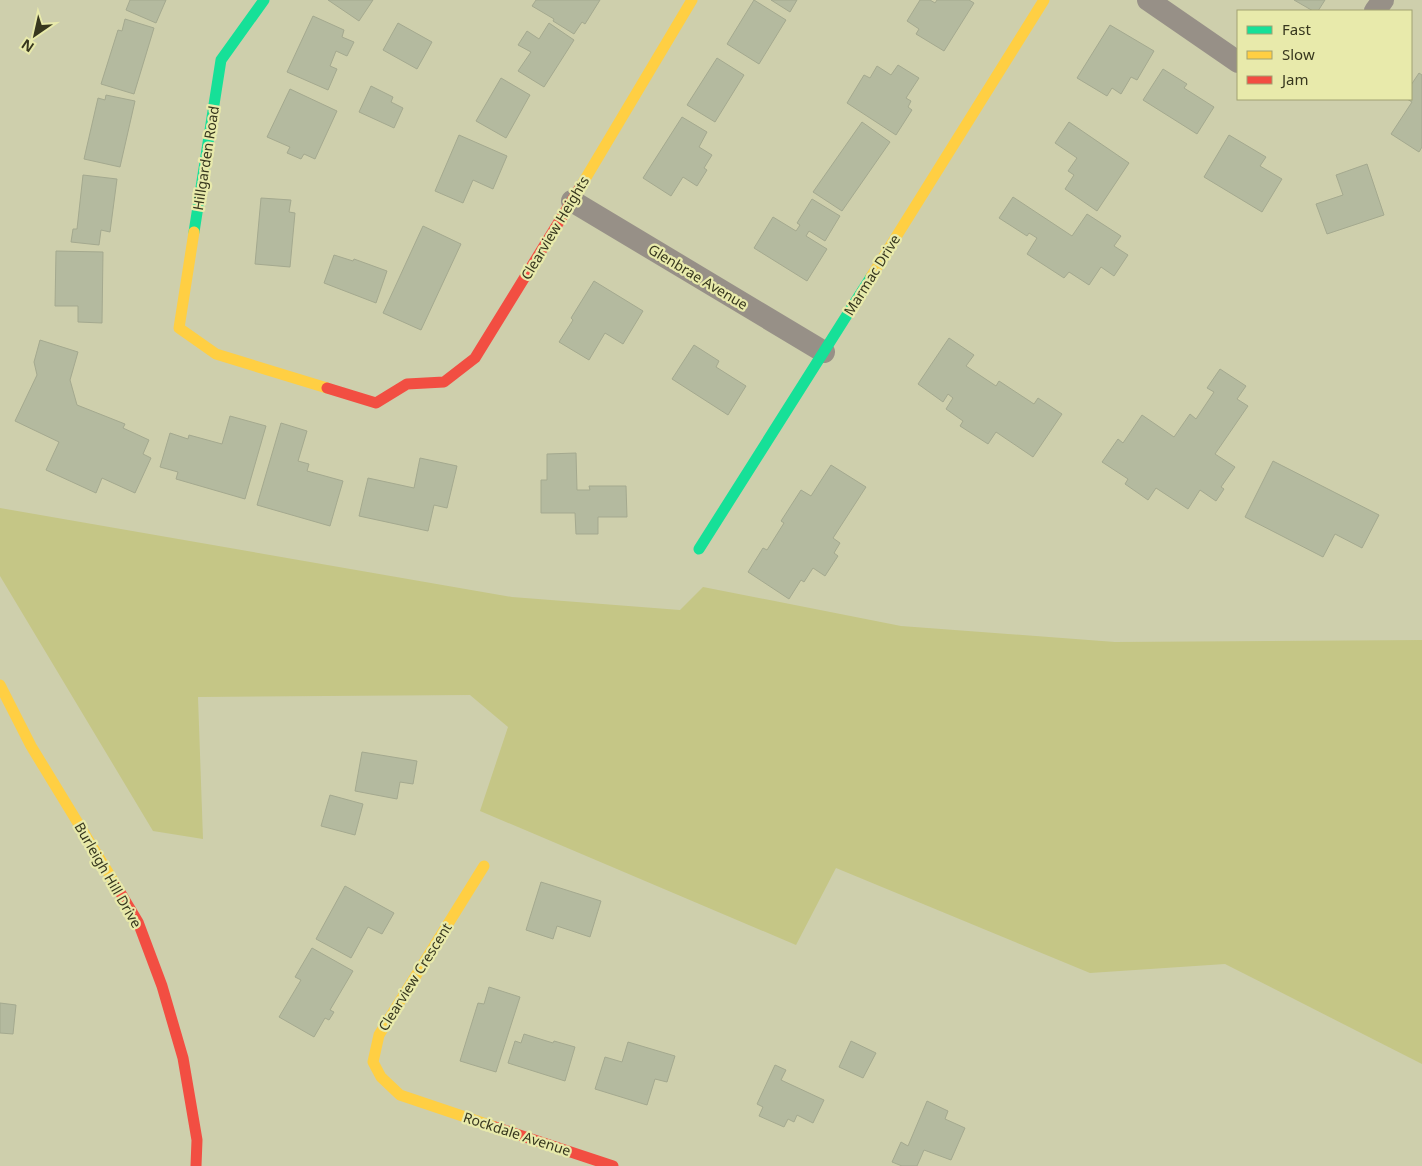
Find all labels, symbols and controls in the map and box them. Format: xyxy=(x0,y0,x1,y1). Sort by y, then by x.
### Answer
north arrow xyxy=(10,10,60,60)
legend xyxy=(1237,10,1412,100)
text: Fast xyxy=(1282,19,1311,39)
text: N xyxy=(17,35,37,57)
text: Slow xyxy=(1282,44,1315,64)
text: Jam xyxy=(1280,69,1309,89)
street label: Hillgarden Road xyxy=(188,104,223,212)
street label: Clearview Heights xyxy=(516,172,593,283)
street label: Marmac Drive xyxy=(839,230,904,319)
street label: Glenbrae Avenue xyxy=(645,239,752,314)
street label: Burleigh Hill Drive xyxy=(70,818,146,931)
street label: Clearview Crescent xyxy=(374,919,456,1034)
street label: Rockdale Avenue xyxy=(461,1107,574,1160)

